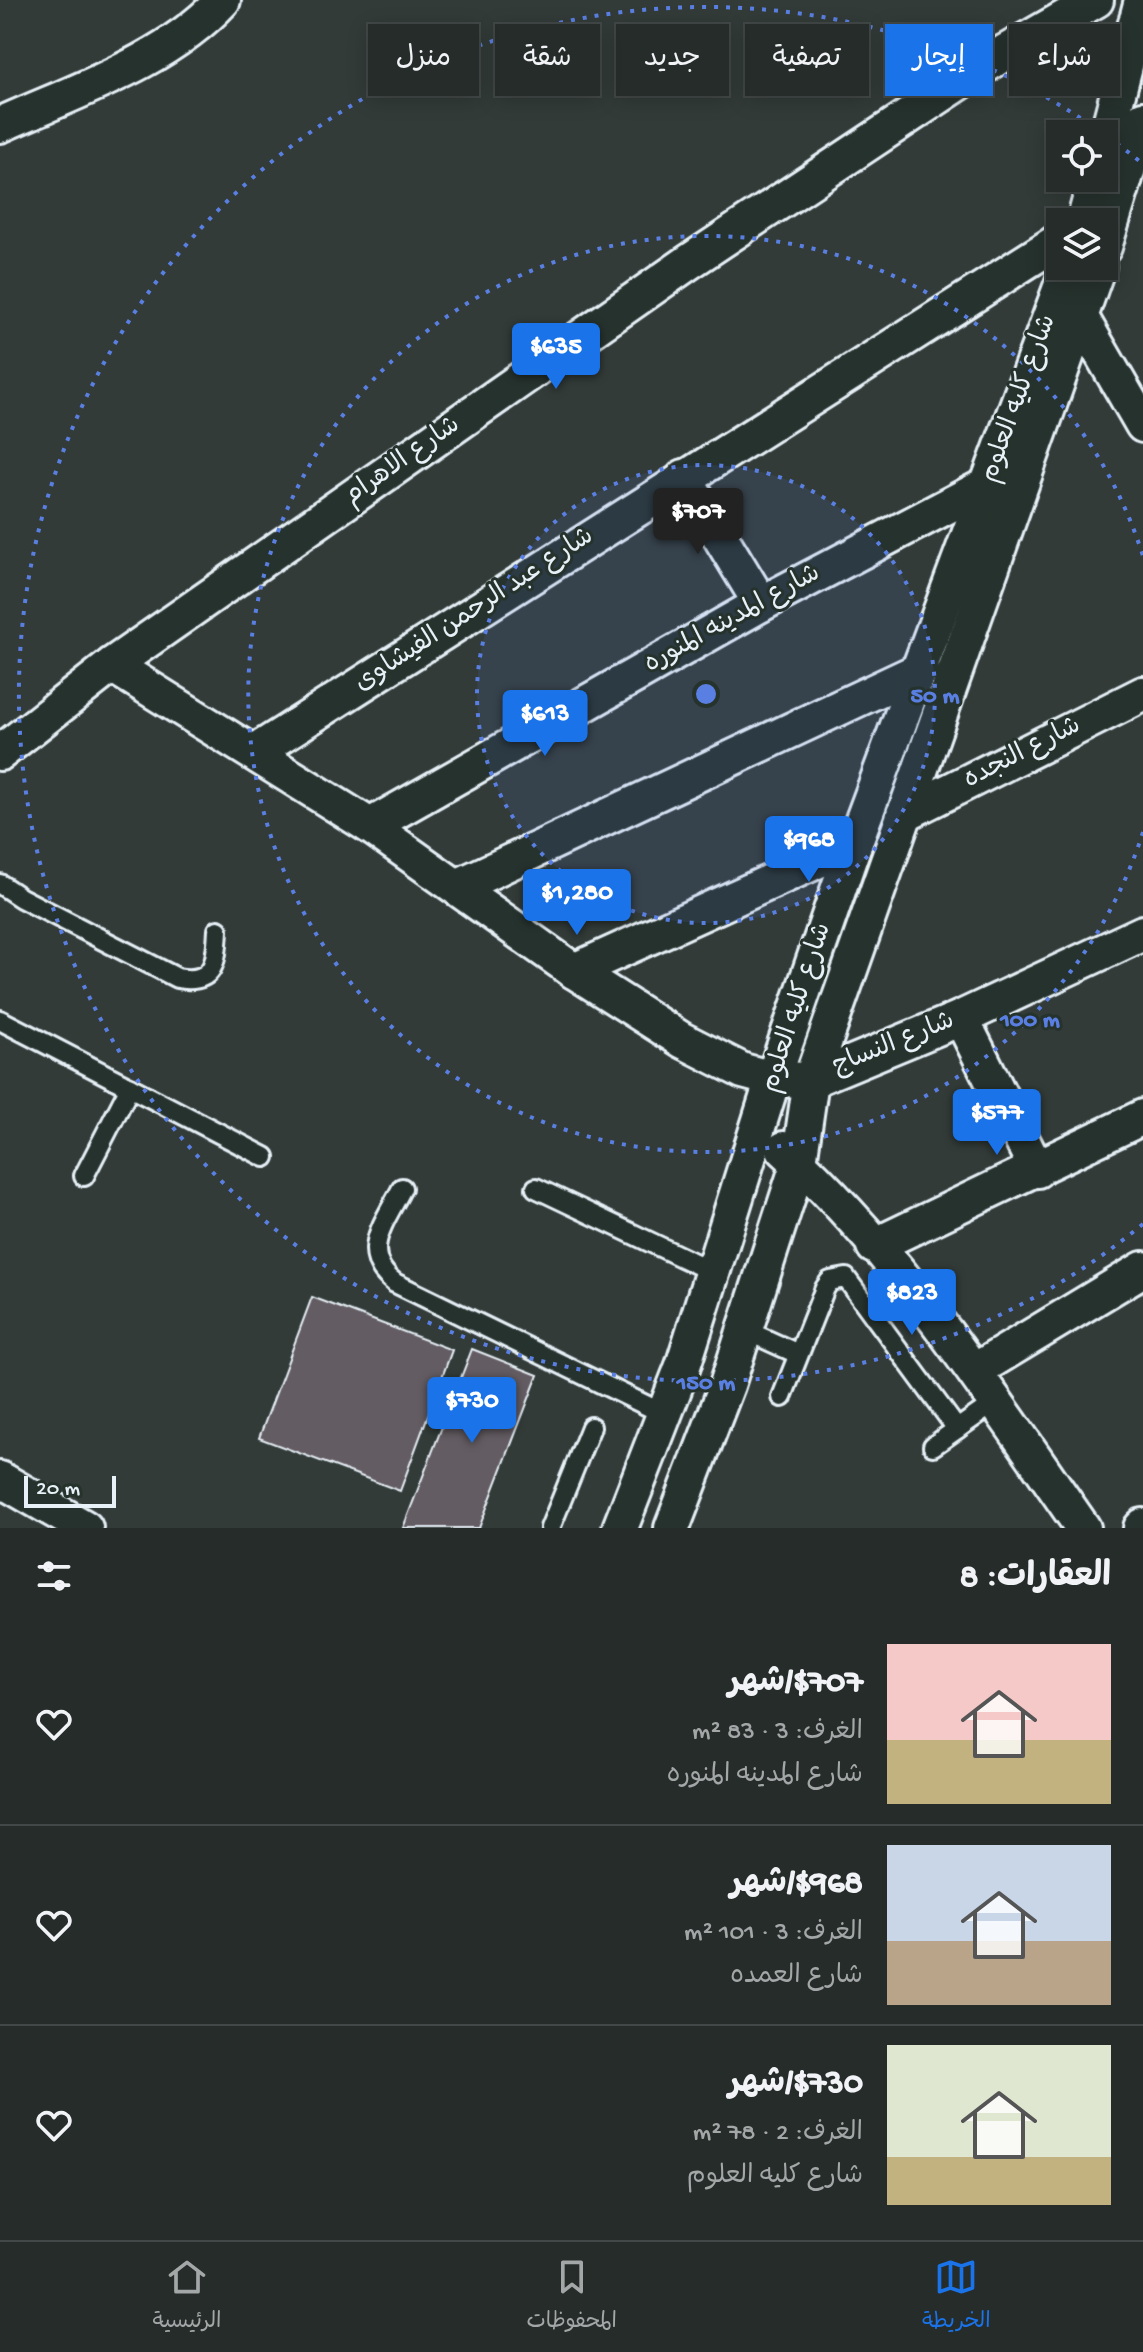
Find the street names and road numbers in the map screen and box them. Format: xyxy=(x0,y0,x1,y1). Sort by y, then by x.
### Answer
street label: شارع كليه العلوم xyxy=(975,311,1065,487)
street label: شارع الاهرام xyxy=(339,411,467,513)
street label: شارع عبد الرحمن الفيشاوى xyxy=(350,522,600,700)
street label: شارع المدينه المنوره xyxy=(640,559,826,681)
street label: شارع النجده xyxy=(959,711,1087,797)
street label: شارع كليه العلوم xyxy=(756,919,840,1097)
street label: شارع النساج xyxy=(829,1007,959,1083)

